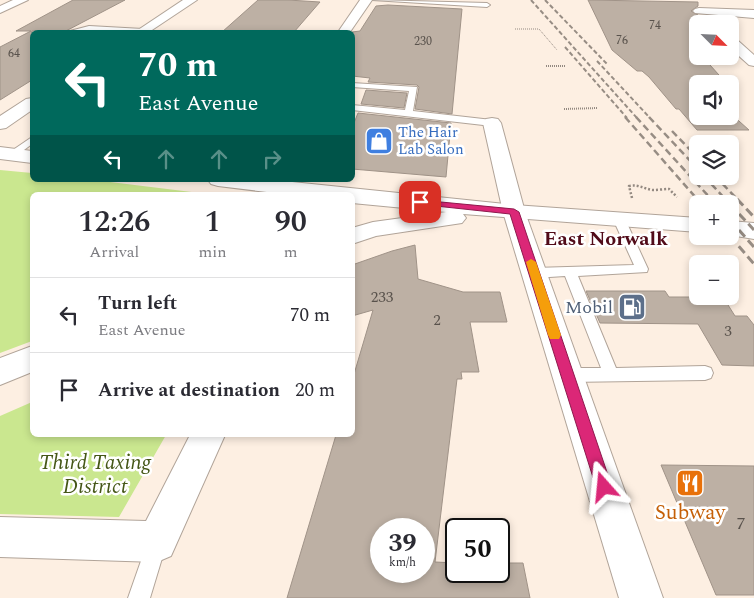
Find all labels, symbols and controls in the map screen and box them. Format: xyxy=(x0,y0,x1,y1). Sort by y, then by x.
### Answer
north arrow xyxy=(689,15,739,65)
map controls xyxy=(689,15,739,305)
house number: 74 xyxy=(649,16,661,35)
house number: 76 xyxy=(616,31,628,50)
house number: 230 xyxy=(414,32,432,51)
text: 70 m xyxy=(138,39,218,92)
house number: 64 xyxy=(8,44,20,63)
icon: left xyxy=(55,50,120,115)
button: sound xyxy=(689,75,739,125)
text: East Avenue xyxy=(138,87,258,120)
place label: The Hair Lab Salon xyxy=(398,121,464,161)
shop icon: The Hair Lab Salon xyxy=(364,126,394,156)
button: layers xyxy=(689,135,739,185)
icon: left xyxy=(99,145,127,173)
icon: ahead xyxy=(152,145,180,173)
icon: ahead xyxy=(205,145,233,173)
icon: right xyxy=(258,145,286,173)
pin xyxy=(399,181,441,223)
icon: arrive xyxy=(406,188,434,216)
button: + xyxy=(689,195,739,245)
text: 12:26 xyxy=(78,199,150,245)
text: 1 xyxy=(204,199,221,245)
text: 90 xyxy=(275,199,307,245)
district label: East Norwalk xyxy=(544,224,668,254)
text: Arrival xyxy=(89,240,139,264)
text: min xyxy=(198,240,226,264)
text: m xyxy=(284,240,298,264)
button: − xyxy=(689,255,739,305)
house number: 233 xyxy=(371,286,394,309)
text: Turn left xyxy=(98,289,177,318)
fuel station icon: Mobil xyxy=(617,292,647,322)
place label: Mobil xyxy=(565,294,613,321)
icon: left xyxy=(55,301,83,329)
text: 70 m xyxy=(290,301,330,330)
house number: 2 xyxy=(433,309,441,332)
text: East Avenue xyxy=(98,318,186,342)
house number: 3 xyxy=(724,320,732,343)
icon: arrive xyxy=(55,376,83,404)
text: Arrive at destination xyxy=(98,376,280,405)
text: 20 m xyxy=(295,376,335,405)
park label: Third Taxing District xyxy=(39,447,151,503)
position arrow xyxy=(577,460,629,512)
restaurant icon: Subway xyxy=(675,468,705,498)
place label: Subway xyxy=(655,497,726,529)
house number: 7 xyxy=(737,510,746,537)
speed limit sign: 50 xyxy=(445,518,510,583)
text: 39 xyxy=(388,525,417,563)
text: km/h xyxy=(389,553,416,572)

